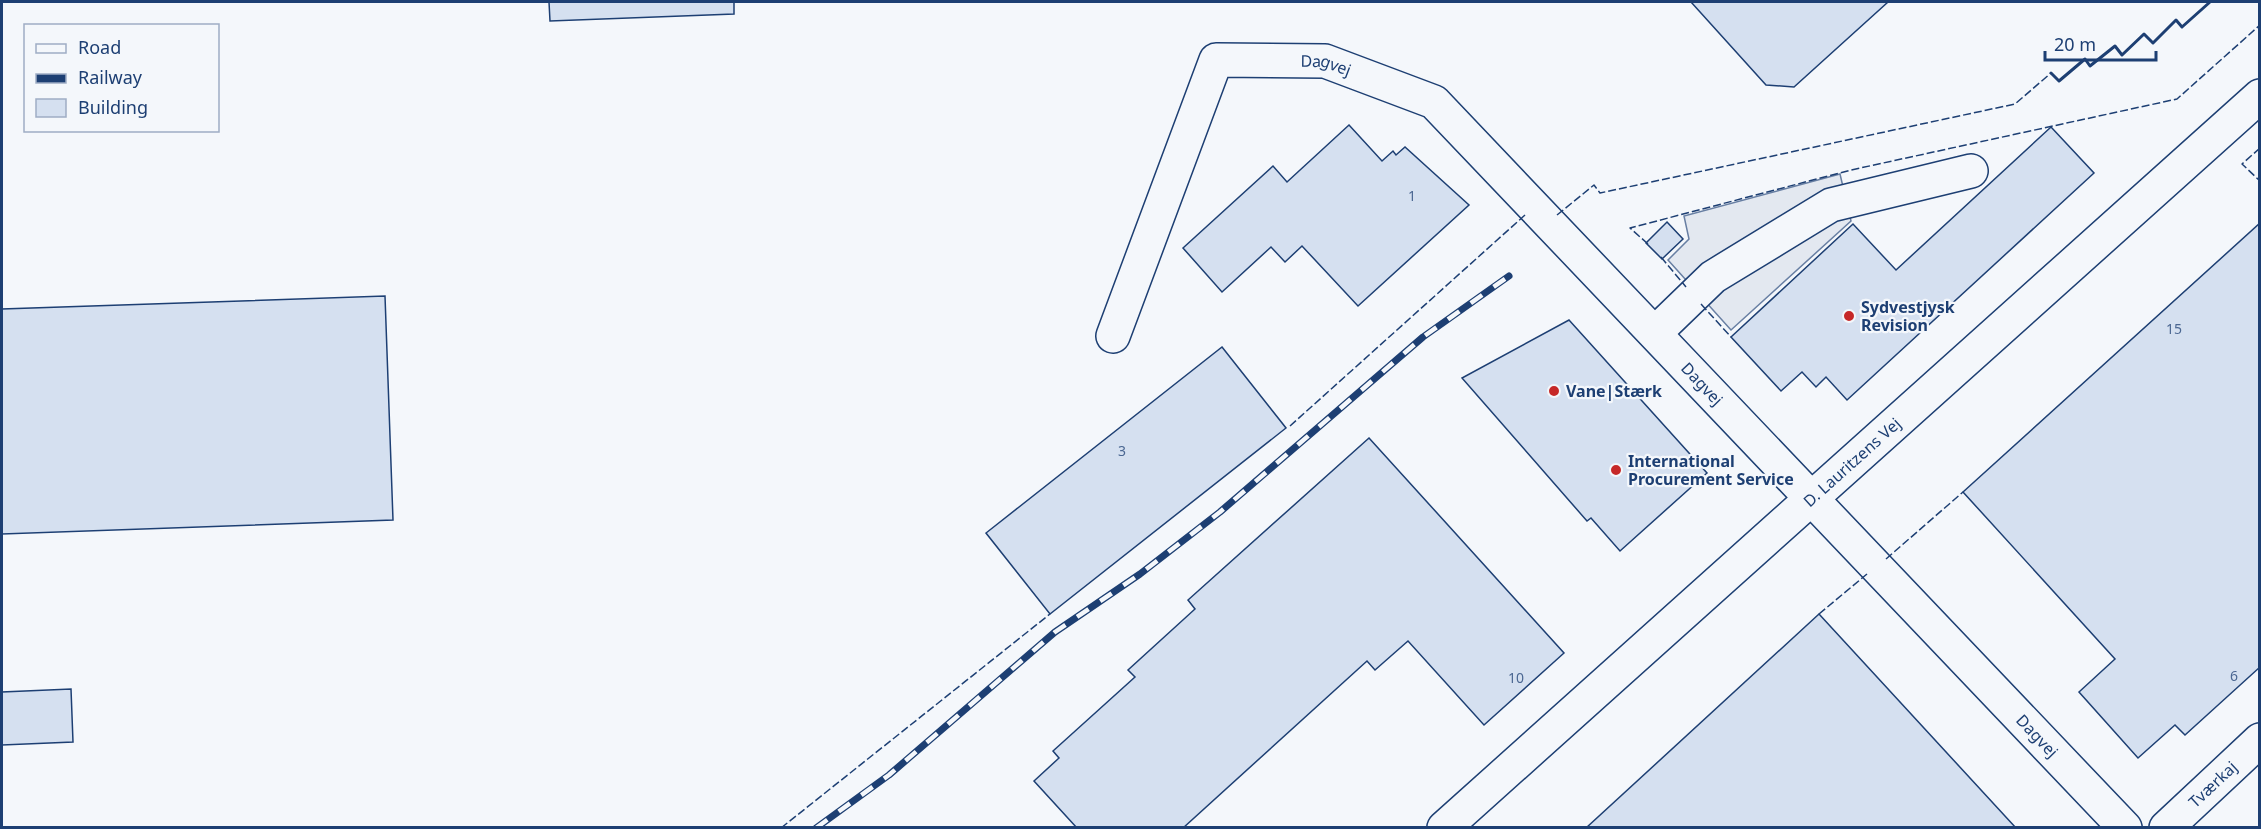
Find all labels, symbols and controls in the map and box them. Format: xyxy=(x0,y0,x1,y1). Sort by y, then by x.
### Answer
legend xyxy=(24,24,219,132)
scale bar xyxy=(2045,24,2156,62)
text: 20 m xyxy=(2054,32,2096,56)
text: Road xyxy=(78,35,121,59)
street label: Dagvej xyxy=(1300,49,1354,81)
text: Railway xyxy=(78,65,143,89)
text: Building xyxy=(78,95,148,119)
house number: 1 xyxy=(1408,186,1416,205)
place label: Sydvestjysk Revision xyxy=(1861,296,1955,336)
marker: Sydvestjysk Revision xyxy=(1842,309,1856,323)
house number: 15 xyxy=(2166,319,2182,338)
street label: Dagvej xyxy=(1676,357,1728,410)
place label: Vane|Stærk xyxy=(1566,380,1662,402)
marker: Vane|Stærk xyxy=(1547,384,1561,398)
street label: D. Lauritzens Vej xyxy=(1798,412,1905,512)
house number: 3 xyxy=(1118,441,1126,460)
place label: International Procurement Service xyxy=(1628,450,1794,490)
marker: International Procurement Service xyxy=(1609,463,1623,477)
house number: 6 xyxy=(2230,666,2238,685)
house number: 10 xyxy=(1508,668,1524,687)
street label: Dagvej xyxy=(2011,709,2063,762)
street label: Tværkaj xyxy=(2184,756,2242,812)

